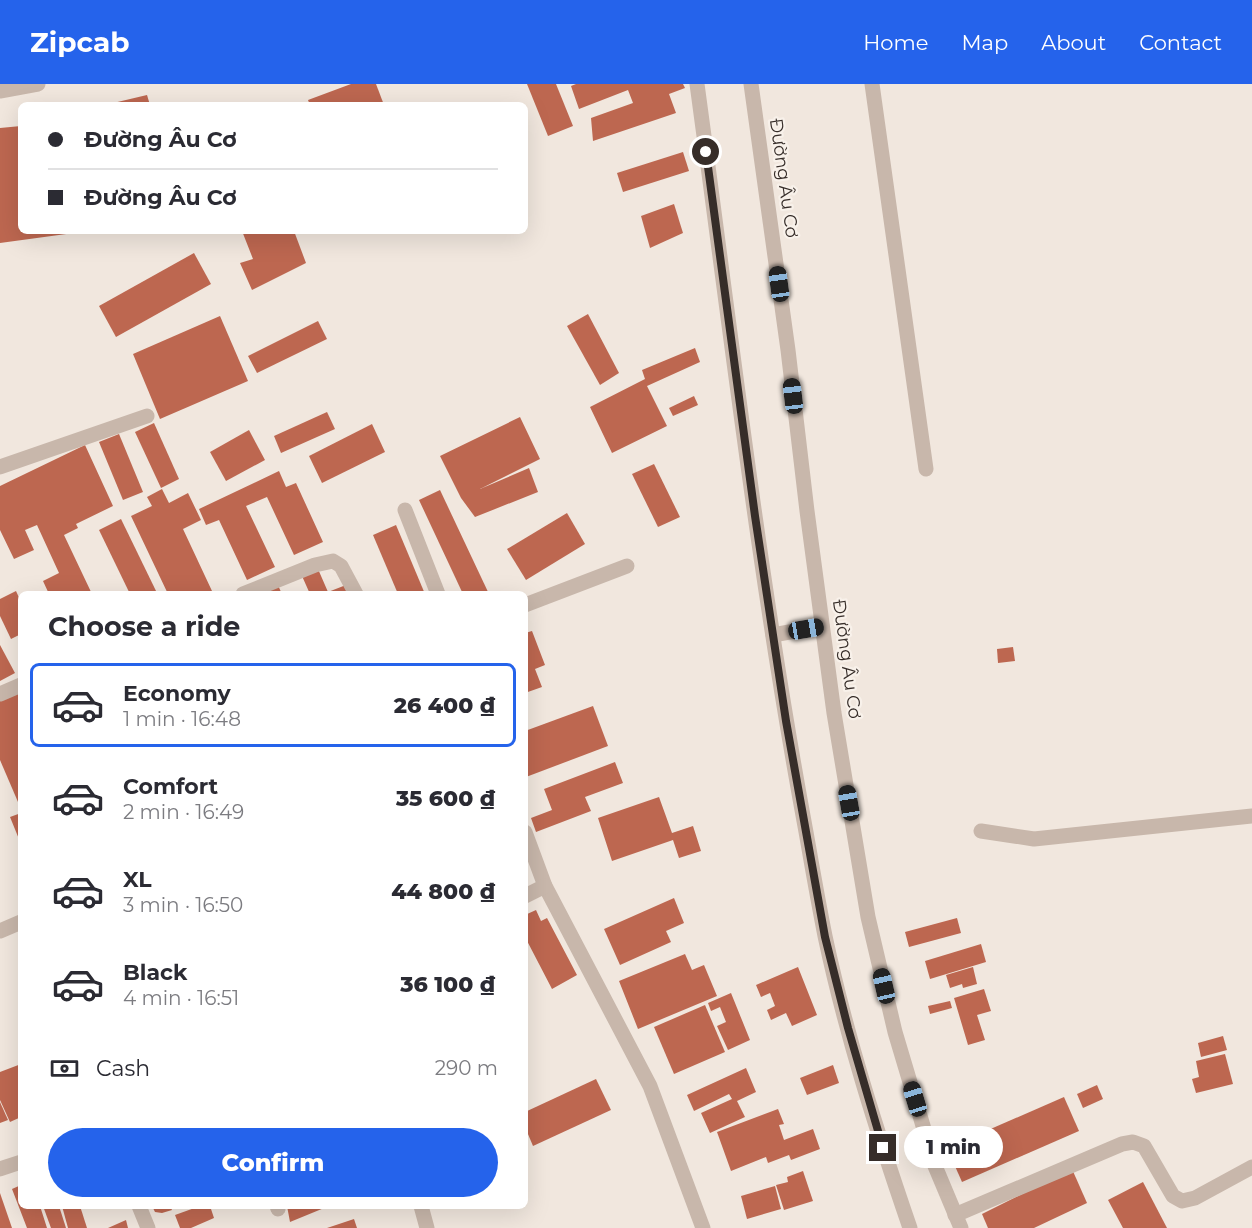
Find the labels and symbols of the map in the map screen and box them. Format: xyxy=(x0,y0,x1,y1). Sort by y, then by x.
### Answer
street label: Đường Âu Cơ xyxy=(765,117,803,239)
route start xyxy=(692,138,719,165)
car xyxy=(768,265,790,303)
car xyxy=(782,377,804,415)
street label: Đường Âu Cơ xyxy=(828,598,866,720)
car xyxy=(787,617,825,641)
car xyxy=(837,784,861,822)
car xyxy=(871,966,897,1006)
car xyxy=(901,1079,929,1119)
callout: 1 min xyxy=(904,1127,1003,1169)
route end xyxy=(869,1134,896,1161)

